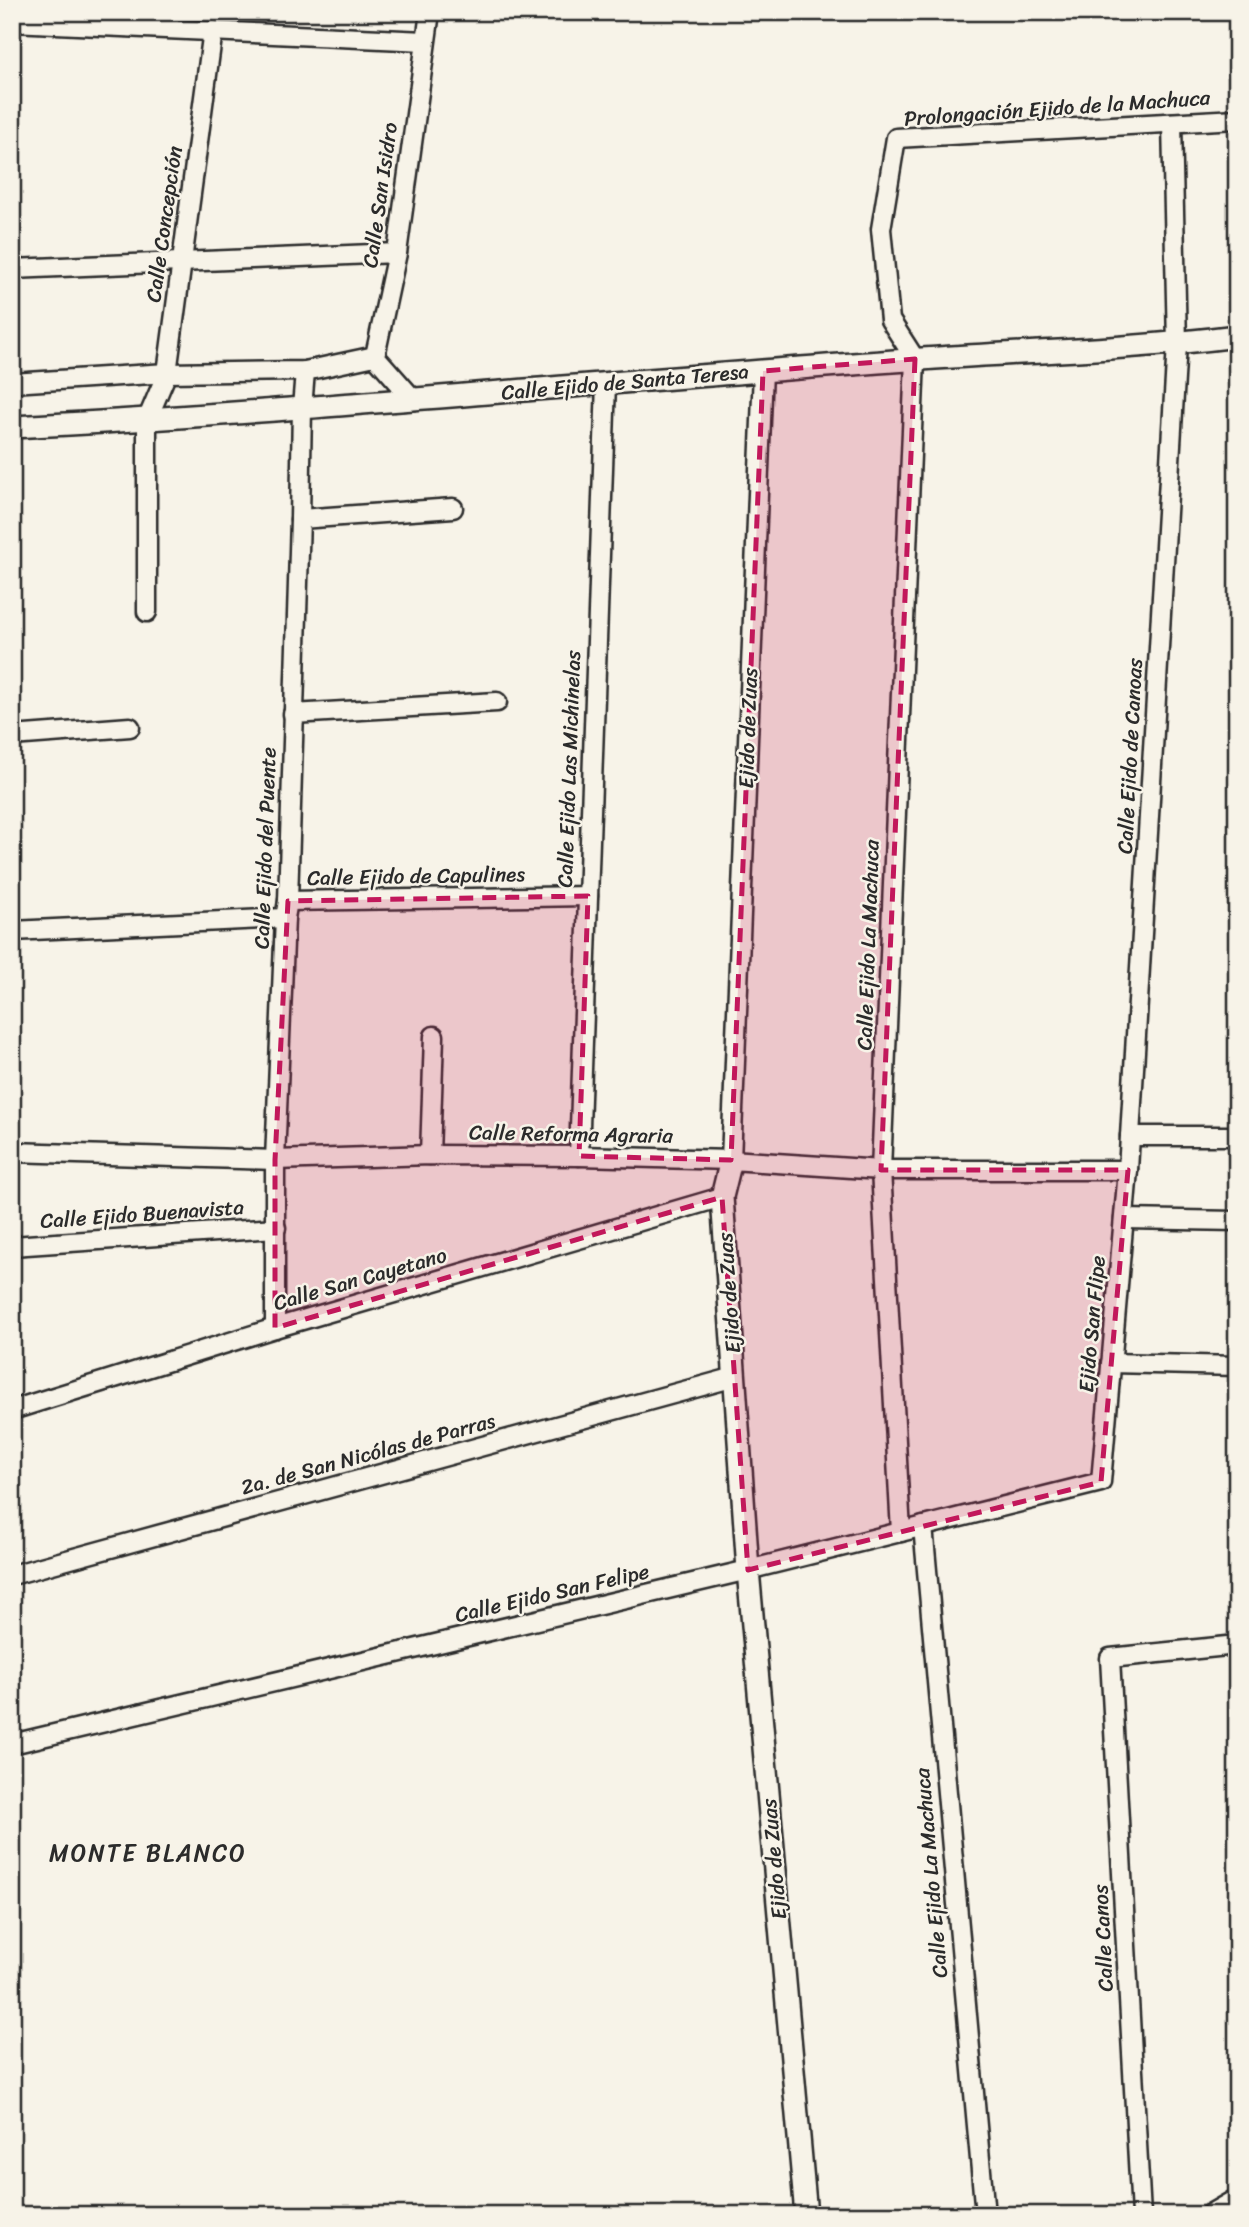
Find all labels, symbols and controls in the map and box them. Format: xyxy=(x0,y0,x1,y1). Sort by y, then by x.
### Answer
street label: Prolongación Ejido de la Machuca xyxy=(903,78,1212,138)
street label: Calle San Isidro xyxy=(351,119,409,270)
street label: Calle Concepción xyxy=(134,143,194,305)
street label: Calle Ejido de Santa Teresa xyxy=(500,352,751,412)
street label: Calle Ejido Las Michinelas xyxy=(546,649,592,888)
street label: Calle Ejido de Canoas xyxy=(1106,657,1154,855)
street label: Ejido de Zuas xyxy=(727,667,769,789)
street label: Calle Ejido del Puente xyxy=(242,746,288,950)
street label: Calle Ejido La Machuca xyxy=(845,839,891,1051)
street label: Calle Ejido de Capulines xyxy=(307,855,526,897)
street label: Calle Reforma Agraria xyxy=(469,1113,674,1155)
street label: Calle Ejido Buenavista xyxy=(39,1188,246,1240)
street label: Ejido de Zuas xyxy=(706,1231,752,1355)
street label: Calle San Cayetano xyxy=(269,1236,452,1322)
street label: Ejido San Flipe xyxy=(1067,1254,1117,1394)
street label: 2a. de San Nicólas de Parras xyxy=(237,1402,500,1506)
street label: Calle Ejido San Felipe xyxy=(451,1552,653,1634)
street label: Calle Ejido La Machuca xyxy=(903,1766,959,1980)
street label: Ejido de Zuas xyxy=(750,1797,798,1921)
district label: MONTE BLANCO xyxy=(49,1832,247,1874)
street label: Calle Canos xyxy=(1081,1883,1125,1993)

